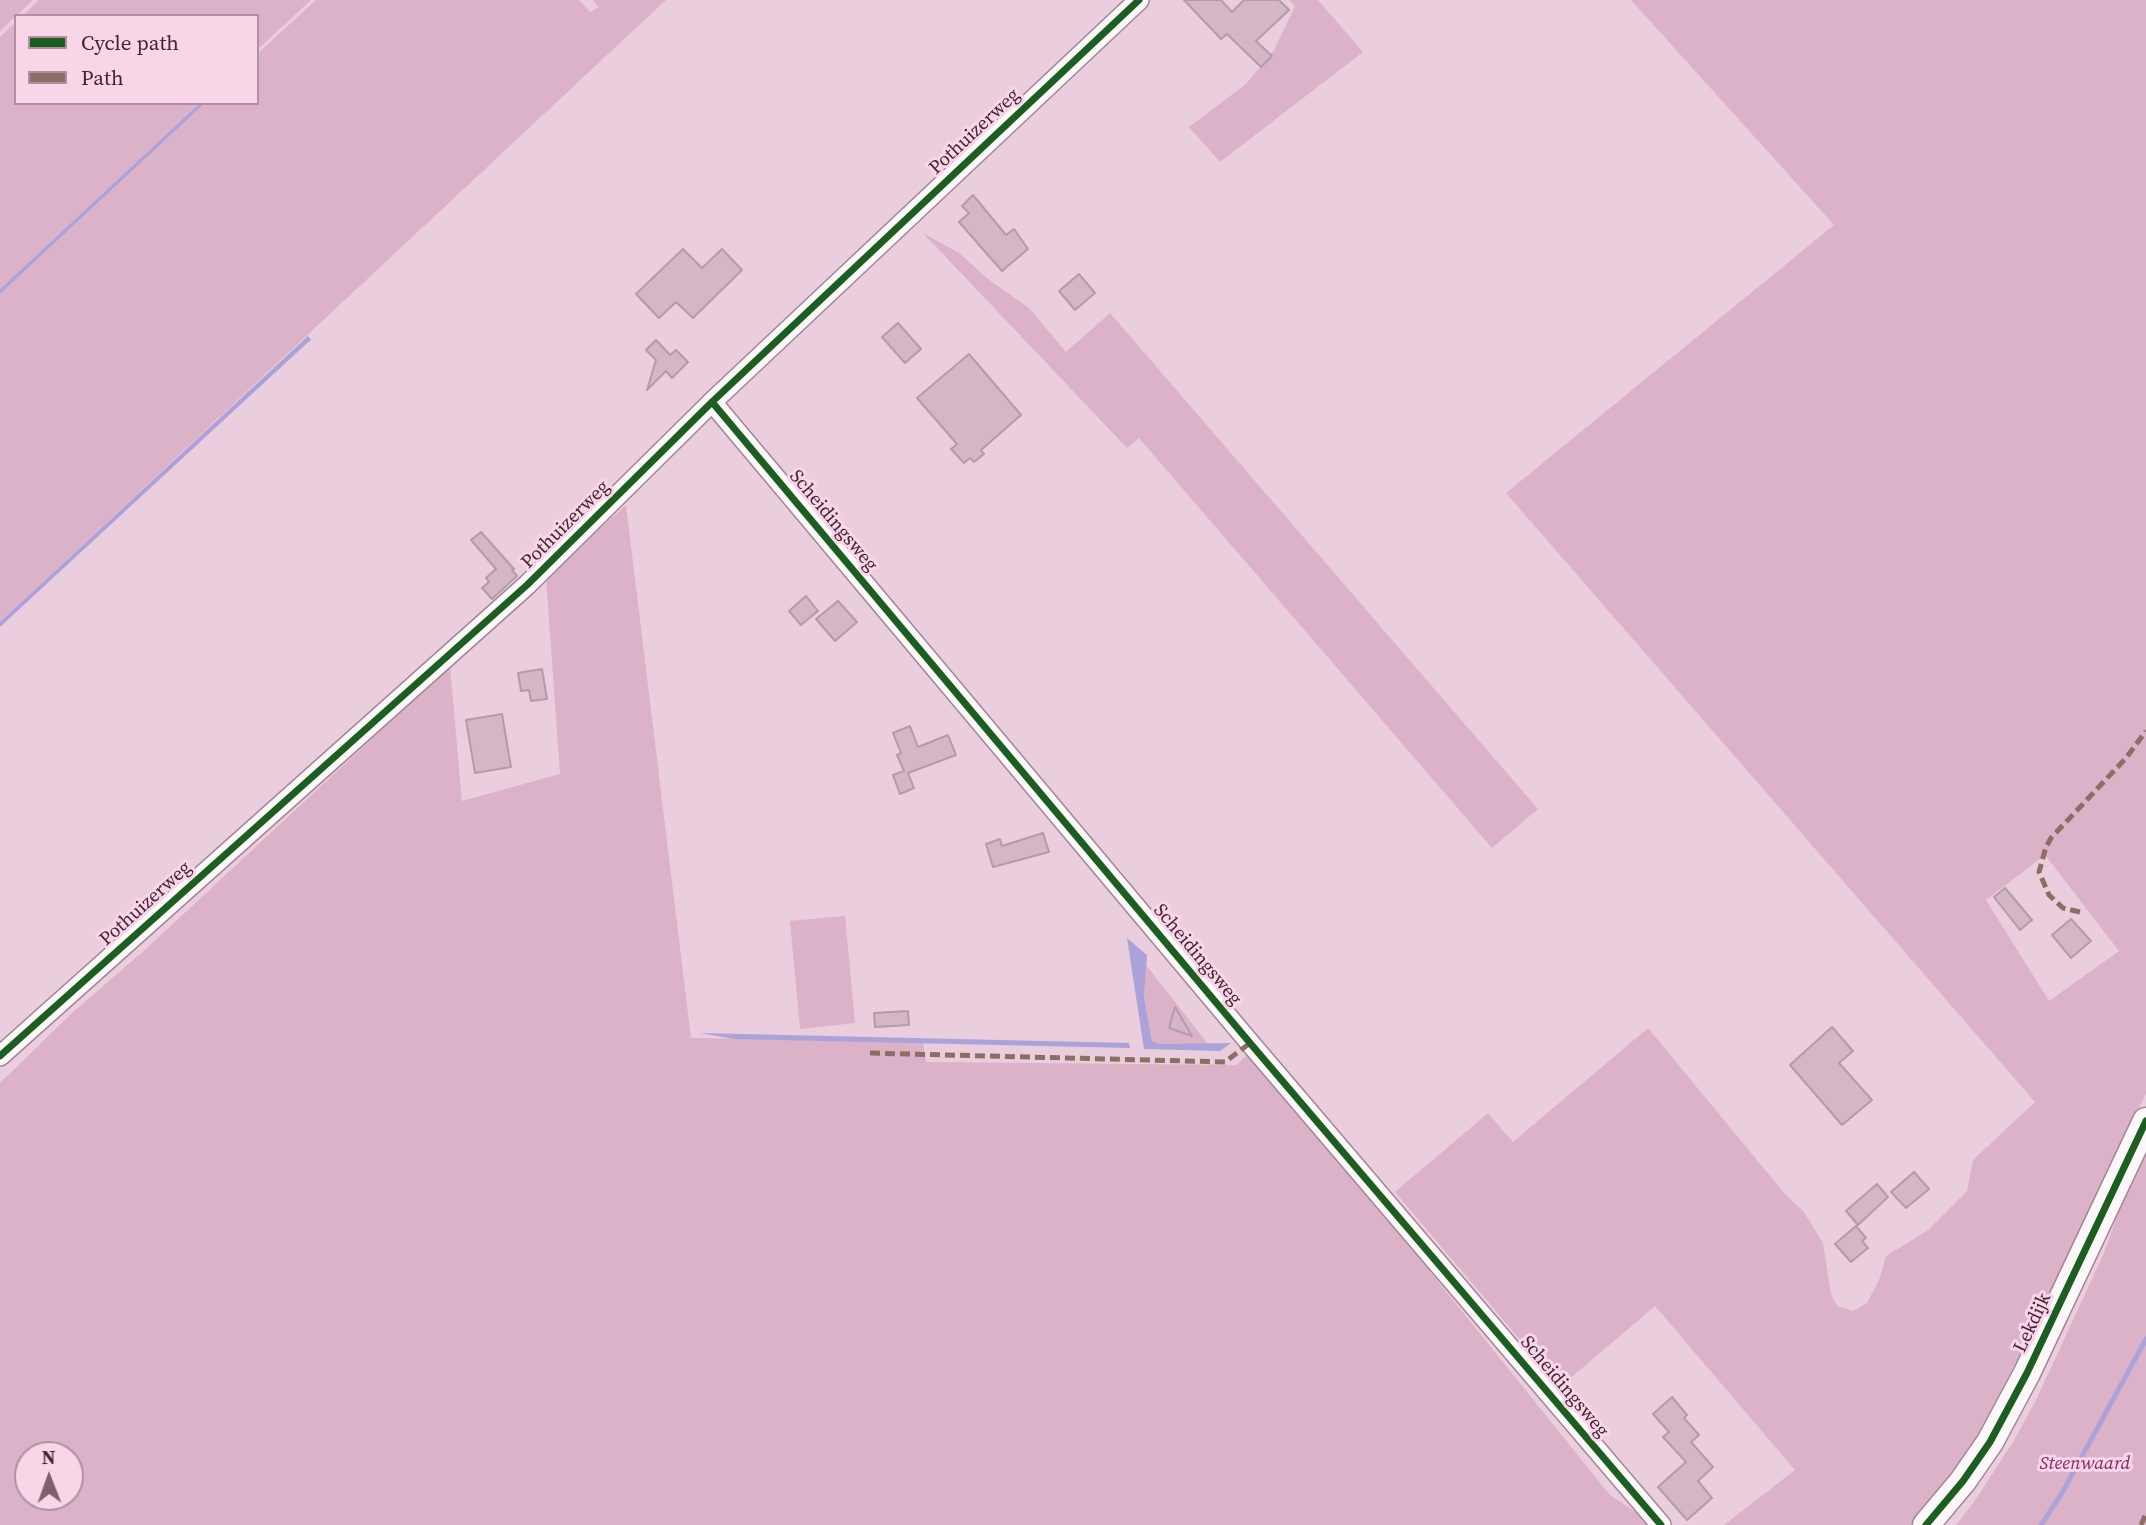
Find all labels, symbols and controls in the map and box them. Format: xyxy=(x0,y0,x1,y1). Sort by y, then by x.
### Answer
legend xyxy=(14,14,259,105)
text: Cycle path xyxy=(81,28,179,57)
text: Path xyxy=(81,63,124,92)
street label: Pothuizerweg xyxy=(925,84,1025,180)
street label: Scheidingsweg xyxy=(784,466,882,576)
street label: Pothuizerweg xyxy=(517,476,615,574)
street label: Pothuizerweg xyxy=(95,857,197,951)
street label: Scheidingsweg xyxy=(1148,900,1246,1010)
street label: Lekdijk xyxy=(2009,1290,2057,1356)
street label: Scheidingsweg xyxy=(1515,1332,1613,1442)
north arrow xyxy=(14,1441,84,1511)
text: N xyxy=(42,1444,56,1470)
park label: Steenwaard xyxy=(2039,1453,2131,1475)

